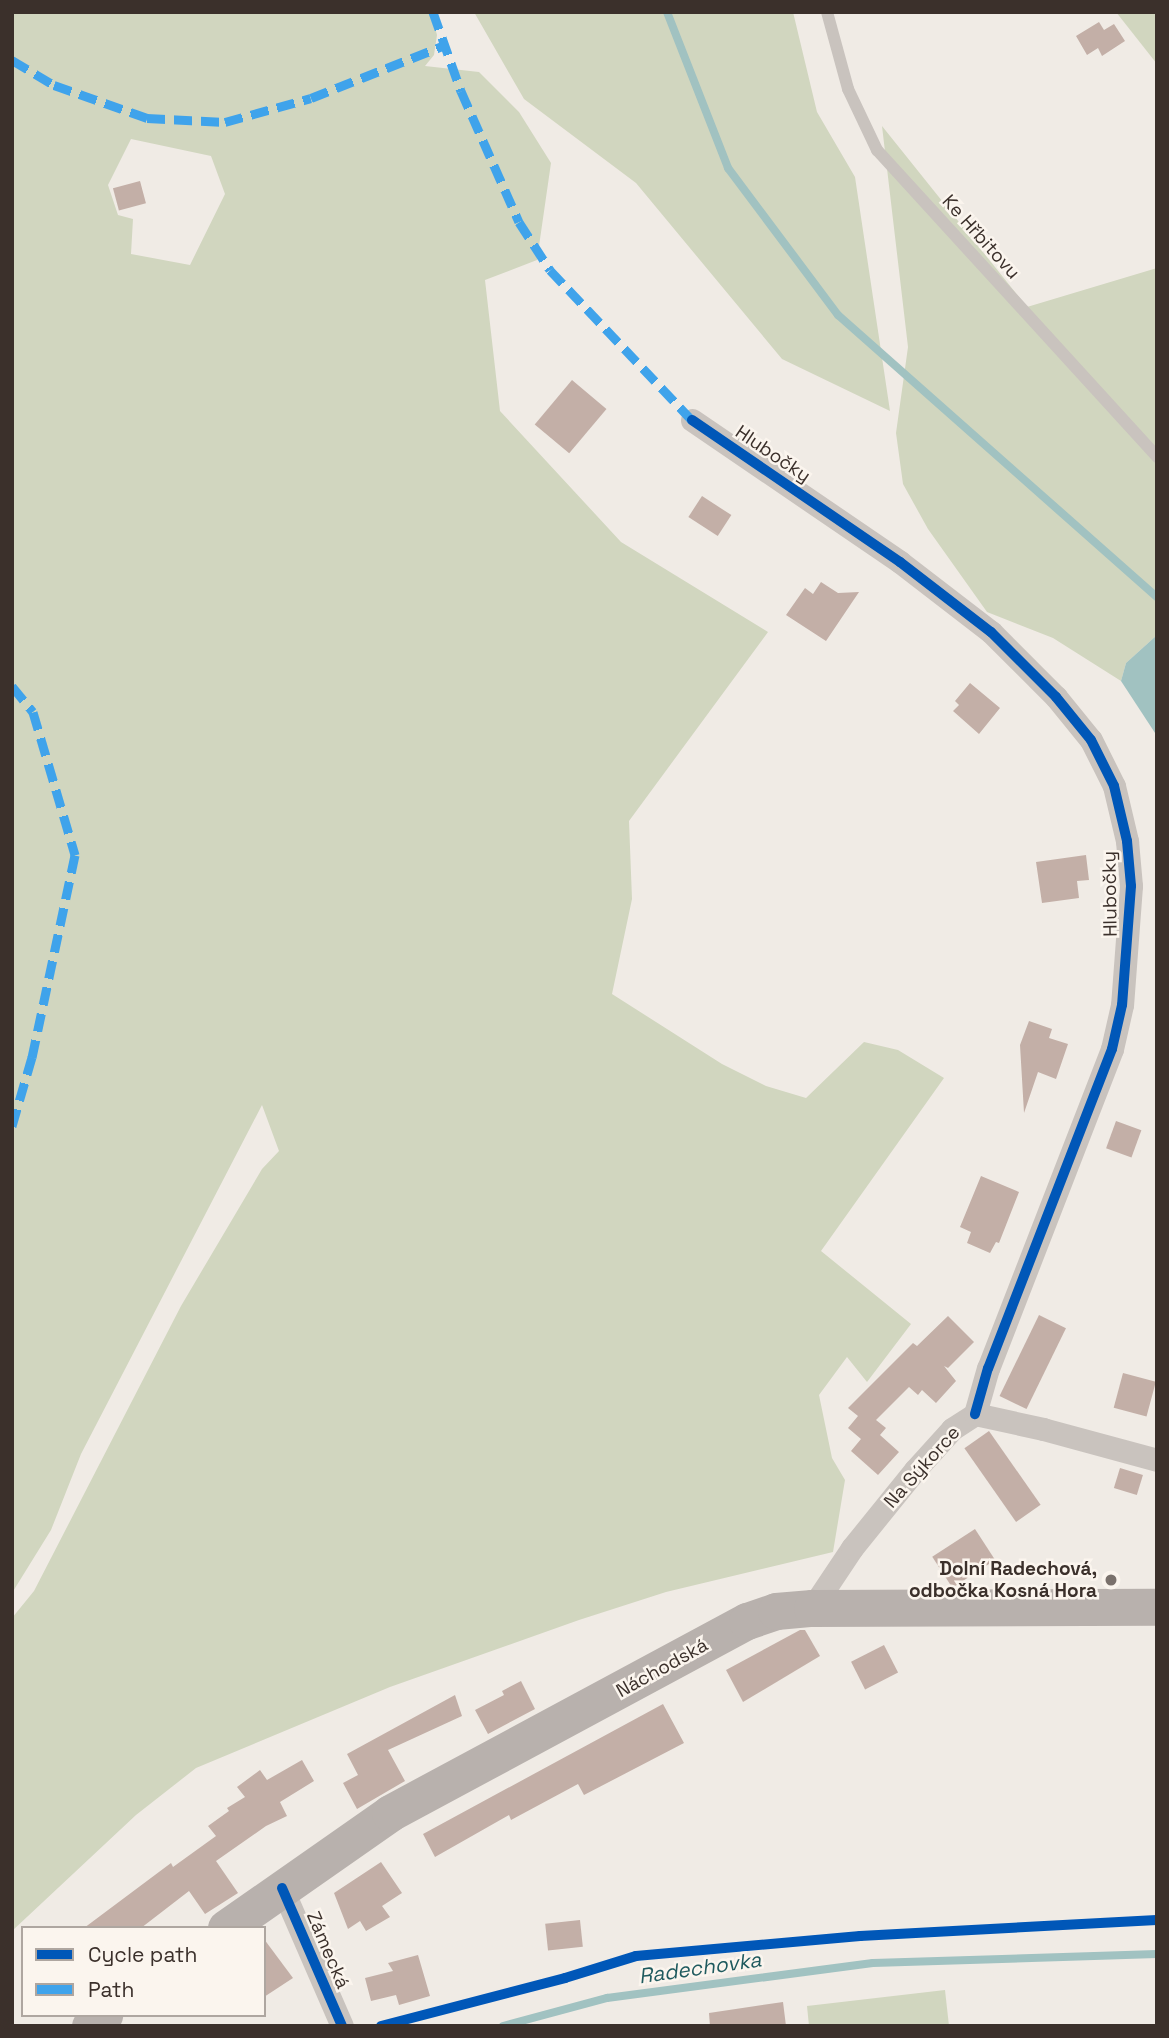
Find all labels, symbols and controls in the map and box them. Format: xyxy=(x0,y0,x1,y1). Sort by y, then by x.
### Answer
street label: Ke Hřbitovu xyxy=(937,190,1025,284)
street label: Hlubočky xyxy=(731,421,815,487)
street label: Hlubočky xyxy=(1098,851,1122,937)
street label: Na Sýkorce xyxy=(879,1421,965,1513)
place label: Dolní Radechová, odbočka Kosná Hora xyxy=(909,1558,1097,1602)
marker: Dolní Radechová, odbočka Kosná Hora xyxy=(1103,1572,1119,1588)
street label: Náchodská xyxy=(612,1633,712,1703)
street label: Zámecká xyxy=(302,1908,354,1992)
legend xyxy=(21,1926,266,2017)
text: Cycle path xyxy=(88,1941,197,1968)
water label: Radechovka xyxy=(637,1947,763,1989)
text: Path xyxy=(88,1976,134,2003)

